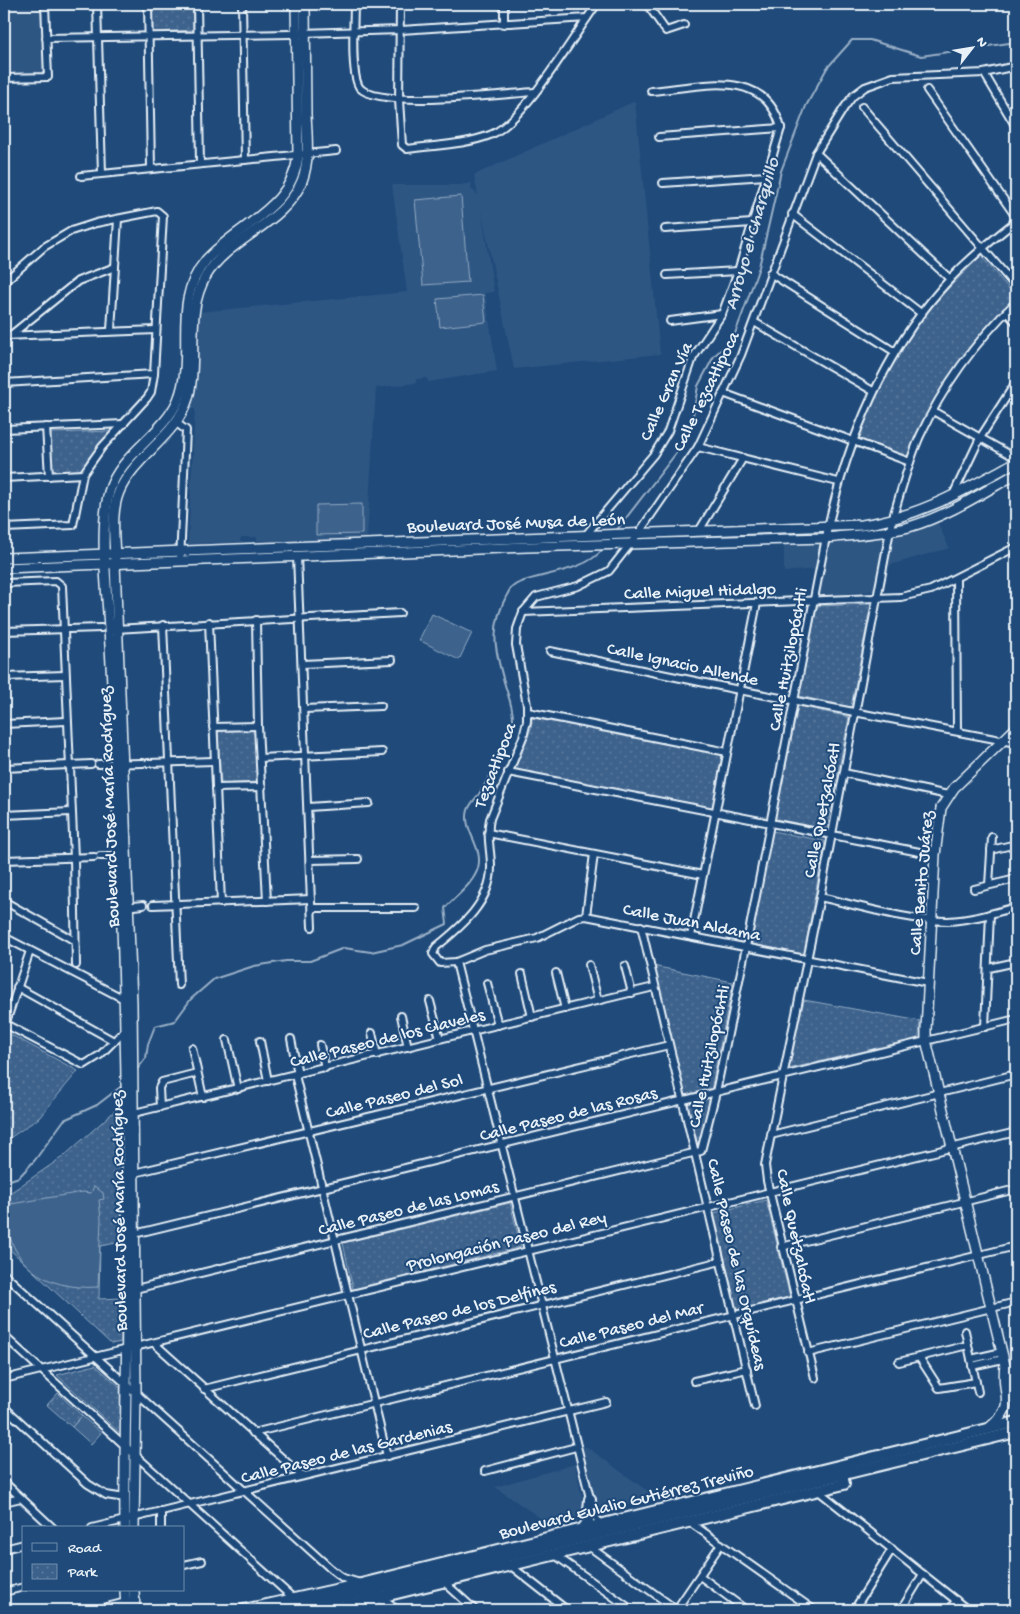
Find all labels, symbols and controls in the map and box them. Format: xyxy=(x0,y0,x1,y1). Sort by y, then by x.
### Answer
north arrow xyxy=(948,22,998,72)
text: N xyxy=(971,34,991,51)
water label: Arroyo el Charquillo xyxy=(721,154,786,313)
street label: Calle Tezcatlipoca xyxy=(669,328,746,456)
street label: Calle Gran Vía xyxy=(636,339,699,445)
street label: Boulevard José Musa de León xyxy=(406,510,626,539)
street label: Calle Miguel Hidalgo xyxy=(624,579,776,606)
street label: Calle Huitzilopóchtli xyxy=(765,586,814,733)
street label: Calle Ignacio Allende xyxy=(605,639,761,692)
street label: Boulevard José María Rodríguez xyxy=(96,685,125,929)
street label: Tezcatlipoca xyxy=(470,719,523,813)
street label: Calle Quetzalcóatl xyxy=(800,741,847,880)
street label: Calle Benito Juárez xyxy=(906,809,939,956)
street label: Calle Juan Aldama xyxy=(621,900,763,947)
street label: Calle Huitzilopóchtli xyxy=(685,983,736,1130)
street label: Calle Paseo de los Claveles xyxy=(288,1005,488,1074)
street label: Calle Paseo del Sol xyxy=(324,1070,465,1125)
street label: Calle Paseo de las Rosas xyxy=(478,1083,661,1148)
street label: Boulevard José María Rodríguez xyxy=(108,1089,133,1333)
street label: Calle Paseo de las Orquídeas xyxy=(701,1157,770,1374)
street label: Calle Quetzalcóatl xyxy=(770,1167,819,1306)
street label: Calle Paseo de las Lomas xyxy=(316,1177,502,1242)
street label: Prolongación Paseo del Rey xyxy=(404,1207,609,1278)
street label: Calle Paseo de los Delfines xyxy=(361,1277,559,1346)
street label: Calle Paseo del Mar xyxy=(557,1298,707,1354)
street label: Calle Paseo de las Gardenias xyxy=(239,1417,455,1490)
street label: Boulevard Eulalio Gutiérrez Treviño xyxy=(496,1462,756,1545)
legend xyxy=(22,1526,185,1592)
text: Road xyxy=(68,1540,102,1558)
text: Park xyxy=(67,1564,98,1582)

